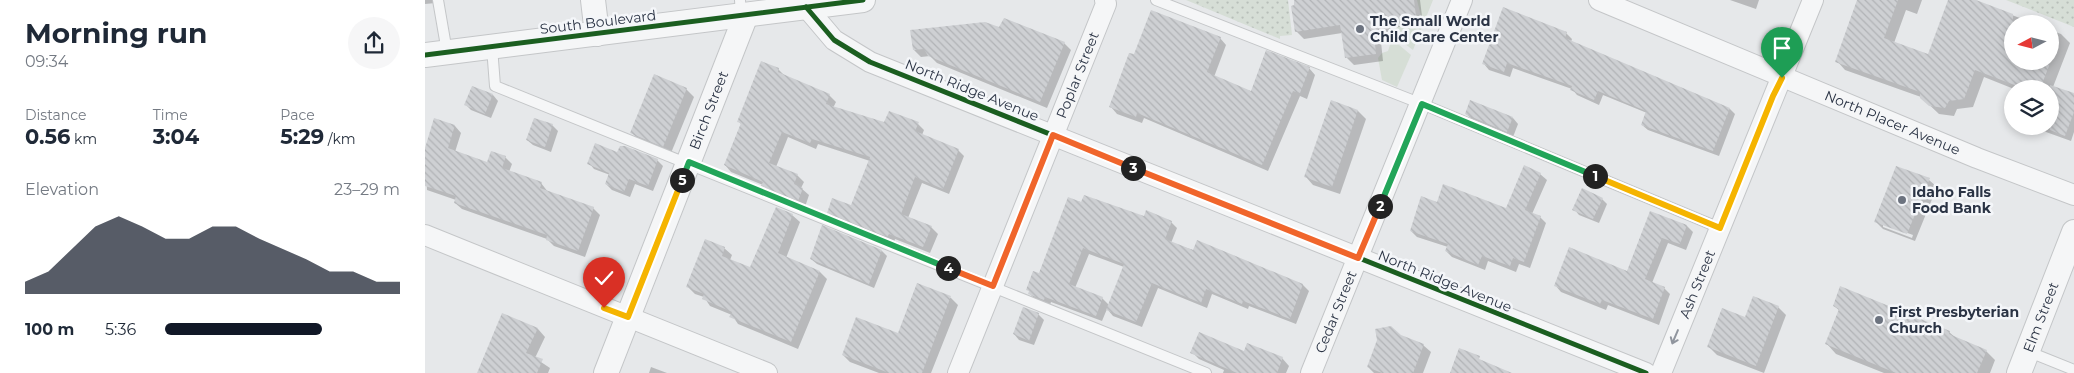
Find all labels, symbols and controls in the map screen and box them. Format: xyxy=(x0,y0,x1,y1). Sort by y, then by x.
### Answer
street label: South Boulevard xyxy=(539,6,657,38)
place label: The Small World Child Care Center xyxy=(1370,12,1498,46)
north arrow xyxy=(2004,15,2059,70)
map controls xyxy=(2004,15,2059,135)
text: Morning run xyxy=(25,16,207,50)
button: share xyxy=(348,17,400,69)
marker: The Small World Child Care Center xyxy=(1354,23,1366,35)
pin xyxy=(1761,27,1803,78)
street label: Poplar Street xyxy=(1052,29,1103,121)
icon: arrive xyxy=(1768,34,1796,62)
text: 09:34 xyxy=(25,52,68,71)
street label: North Ridge Avenue xyxy=(902,55,1042,125)
street label: Birch Street xyxy=(685,68,732,152)
button: layers xyxy=(2004,80,2059,135)
street label: North Placer Avenue xyxy=(1822,86,1963,159)
text: Distance xyxy=(25,106,87,124)
text: Time xyxy=(153,106,188,124)
text: Pace xyxy=(280,106,315,124)
text: 0.56 xyxy=(25,124,70,149)
text: 3:04 xyxy=(153,124,199,149)
text: 5:29 xyxy=(280,124,324,149)
text: km xyxy=(70,130,97,148)
text: /km xyxy=(324,130,356,148)
pin: 3 xyxy=(1121,156,1145,180)
text: 3 xyxy=(1129,159,1138,177)
pin: 1 xyxy=(1583,164,1607,188)
text: 1 xyxy=(1593,167,1598,185)
pin: 5 xyxy=(669,168,695,192)
text: 5 xyxy=(678,171,687,189)
text: Elevation xyxy=(25,180,99,199)
text: 23–29 m xyxy=(334,180,400,199)
place label: Idaho Falls Food Bank xyxy=(1912,183,1992,217)
pin: 2 xyxy=(1367,194,1393,218)
marker: Idaho Falls Food Bank xyxy=(1896,194,1908,206)
text: 2 xyxy=(1376,197,1385,215)
street label: North Ridge Avenue xyxy=(1375,246,1515,316)
street label: Ash Street xyxy=(1675,247,1719,321)
pin: 4 xyxy=(935,256,961,280)
pin xyxy=(583,257,625,308)
text: 4 xyxy=(944,259,953,277)
icon: check xyxy=(590,264,618,292)
street label: Cedar Street xyxy=(1311,268,1361,356)
street label: Elm Street xyxy=(2019,279,2063,355)
place label: First Presbyterian Church xyxy=(1889,303,2019,337)
marker: First Presbyterian Church xyxy=(1873,314,1885,326)
text: 100 m xyxy=(25,320,74,339)
text: 5:36 xyxy=(105,320,136,339)
one-way arrow xyxy=(1670,329,1679,344)

